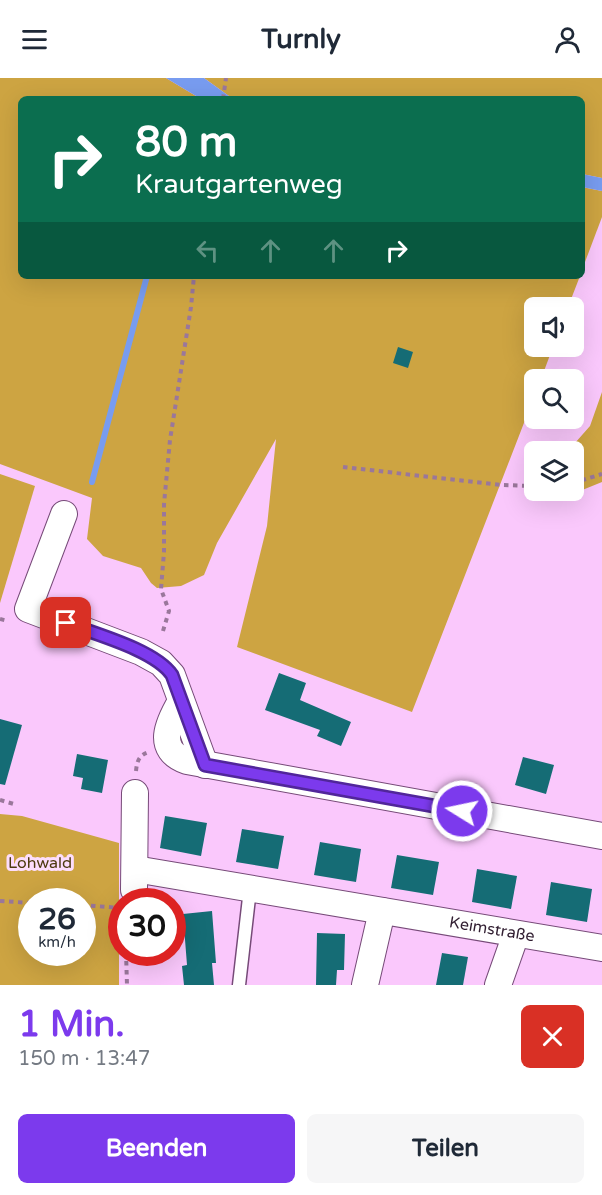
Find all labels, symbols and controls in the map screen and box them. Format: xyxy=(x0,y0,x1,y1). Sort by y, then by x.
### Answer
icon: menu xyxy=(18,23,51,56)
text: Turnly xyxy=(261,23,341,56)
icon: person xyxy=(551,23,584,56)
text: 80 m xyxy=(135,117,237,168)
icon: right xyxy=(36,120,114,198)
text: Krautgartenweg xyxy=(135,168,343,201)
icon: left xyxy=(191,234,224,267)
icon: ahead xyxy=(254,234,287,267)
icon: ahead xyxy=(317,234,350,267)
icon: right xyxy=(380,234,413,267)
map controls xyxy=(524,297,584,501)
button: sound xyxy=(524,297,584,357)
button: search xyxy=(524,369,584,429)
button: layers xyxy=(524,441,584,501)
pin xyxy=(40,597,91,648)
icon: arrive xyxy=(49,606,82,639)
position arrow xyxy=(430,779,494,843)
park label: Lohwald xyxy=(8,853,72,873)
speed limit sign: 30 xyxy=(108,888,186,966)
text: 26 xyxy=(38,901,76,938)
street label: Keimstraße xyxy=(448,912,536,946)
text: km/h xyxy=(38,933,76,951)
text: 1 Min. xyxy=(18,1003,125,1046)
button: close xyxy=(521,1005,584,1068)
text: 150 m · 13:47 xyxy=(18,1047,150,1071)
button: Beenden xyxy=(18,1114,295,1183)
button: Teilen xyxy=(307,1114,584,1183)

